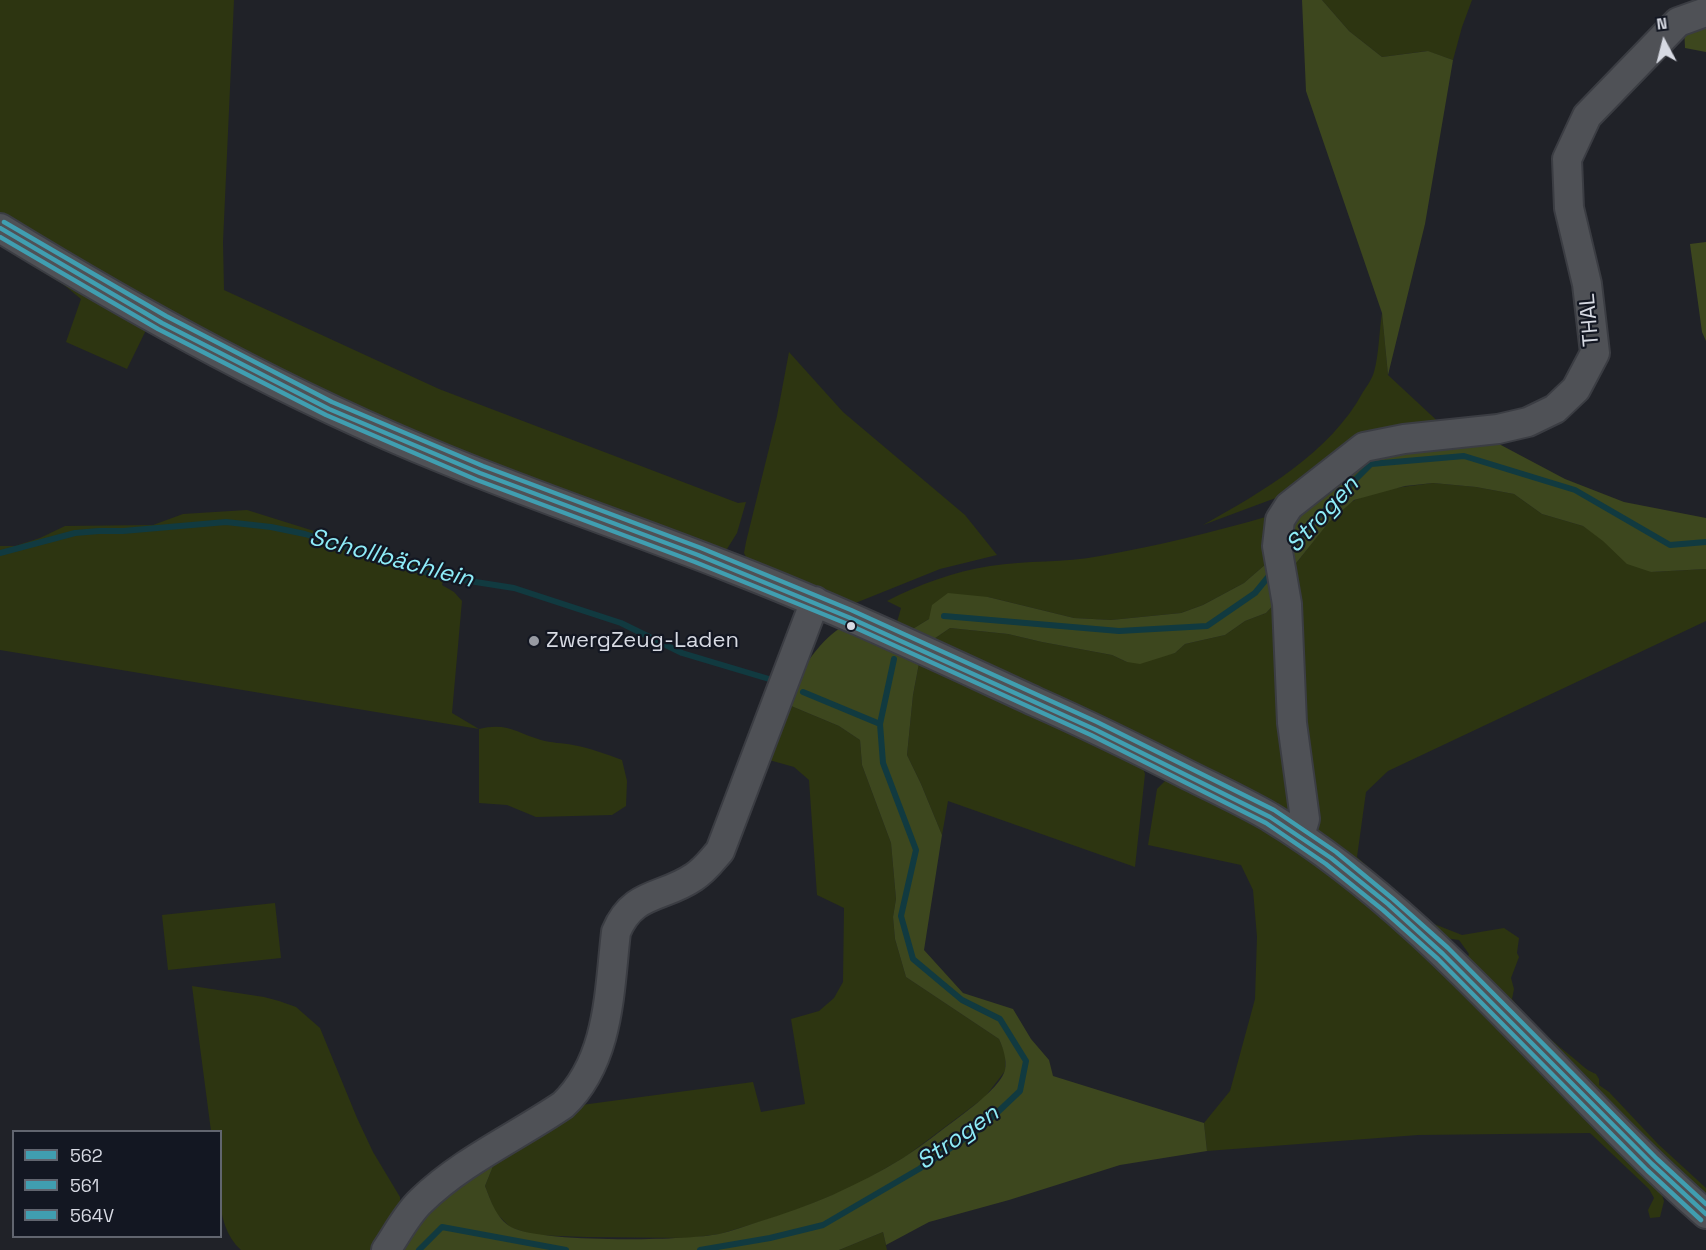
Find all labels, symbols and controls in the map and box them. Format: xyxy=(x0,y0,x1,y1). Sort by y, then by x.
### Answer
north arrow xyxy=(1634,12,1694,72)
text: N xyxy=(1655,13,1668,35)
street label: THAL xyxy=(1575,292,1605,348)
water label: Strogen xyxy=(1281,471,1365,559)
water label: Schollbächlein xyxy=(306,523,476,595)
unlabelled marker xyxy=(845,620,857,632)
place label: ZwergZeug-Laden xyxy=(546,628,739,654)
marker: ZwergZeug-Laden xyxy=(527,634,541,648)
water label: Strogen xyxy=(911,1099,1005,1177)
legend xyxy=(12,1130,222,1238)
text: 562 xyxy=(70,1144,103,1167)
text: 561 xyxy=(70,1174,99,1197)
text: 564V xyxy=(70,1204,114,1227)

